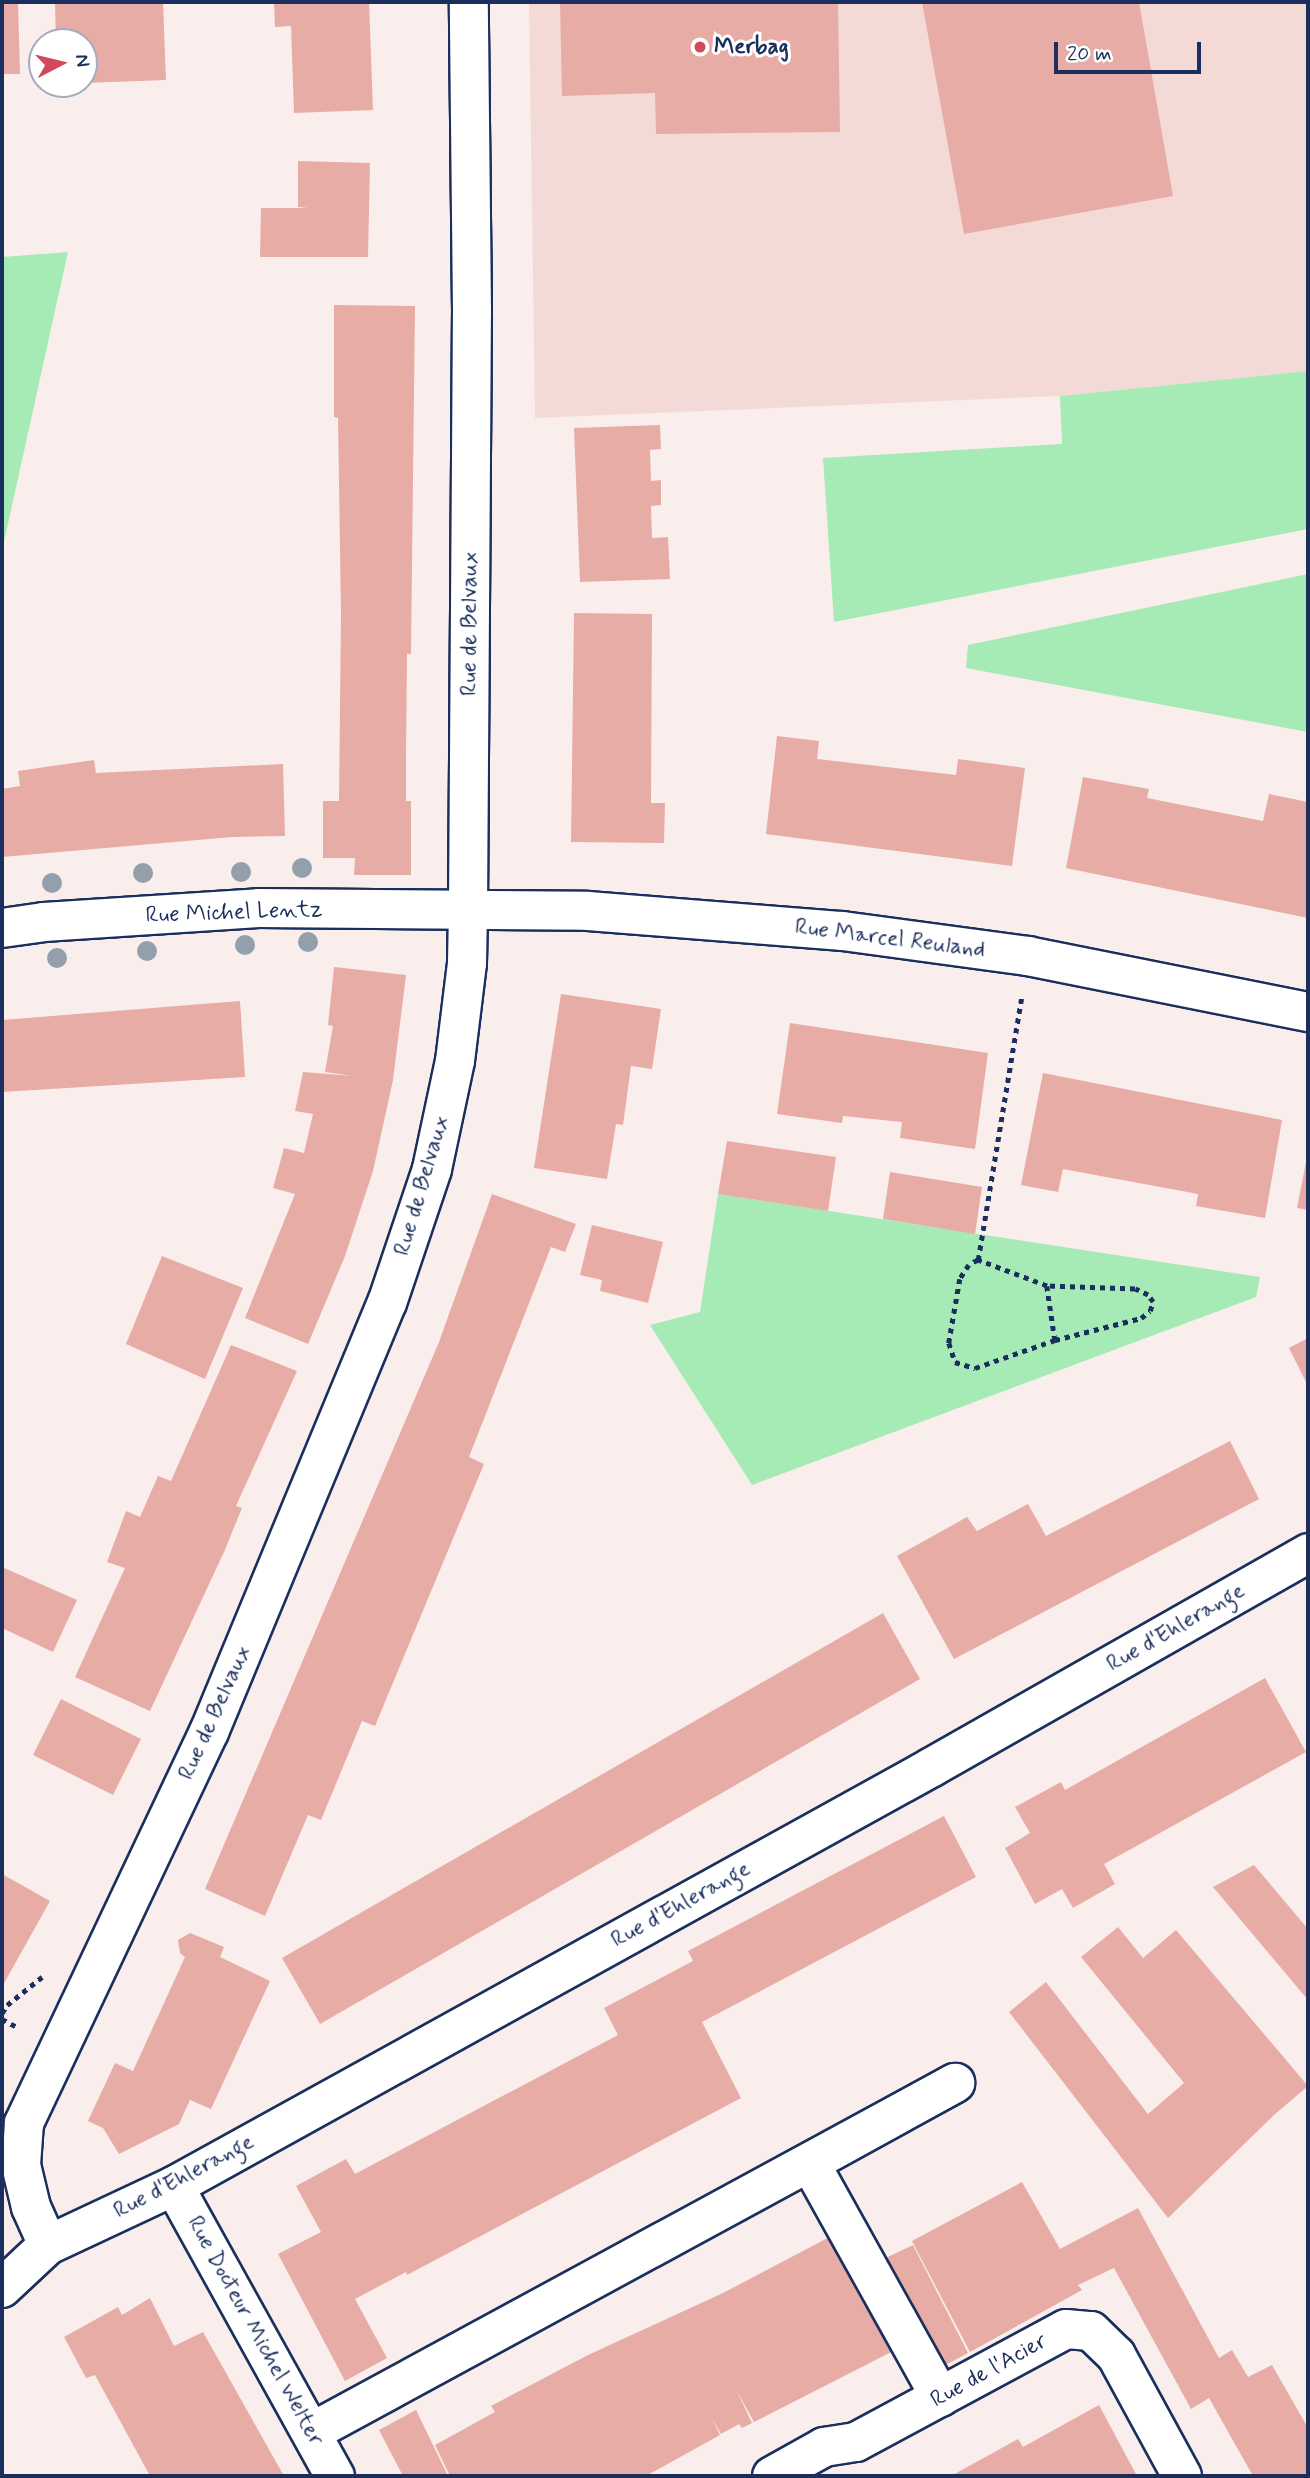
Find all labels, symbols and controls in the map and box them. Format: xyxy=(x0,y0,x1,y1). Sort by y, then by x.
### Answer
north arrow xyxy=(28,28,98,98)
scale bar xyxy=(1058,28,1205,72)
place label: Merbag xyxy=(714,33,789,61)
marker: Merbag xyxy=(692,39,708,55)
text: 20 m xyxy=(1067,40,1112,68)
text: N xyxy=(69,53,96,68)
street label: Rue de Belvaux xyxy=(456,551,484,697)
street label: Rue Michel Lentz xyxy=(148,896,320,930)
street label: Rue Marcel Reuland xyxy=(792,913,988,965)
street label: Rue de Belvaux xyxy=(389,1112,455,1260)
street label: Rue d'Ehlerange xyxy=(1102,1577,1250,1679)
street label: Rue de Belvaux xyxy=(173,1640,257,1786)
street label: Rue d'Ehlerange xyxy=(607,1855,755,1955)
street label: Rue d'Ehlerange xyxy=(109,2128,259,2226)
street label: Rue Docteur Michel Welter xyxy=(180,2211,330,2451)
street label: Rue de l'Acier xyxy=(926,2328,1052,2414)

